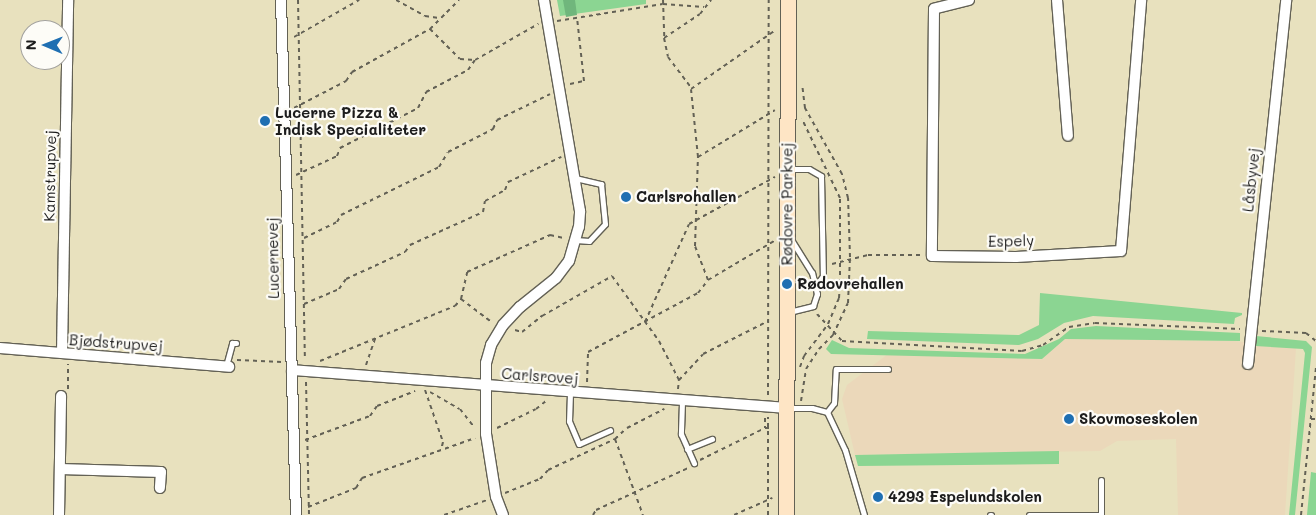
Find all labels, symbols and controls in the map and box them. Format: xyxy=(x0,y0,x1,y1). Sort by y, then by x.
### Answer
north arrow xyxy=(20,20,70,70)
text: N xyxy=(21,39,40,50)
place label: Lucerne Pizza & Indisk Specialiteter xyxy=(275,103,426,138)
marker: Lucerne Pizza & Indisk Specialiteter xyxy=(259,115,271,127)
street label: Kamstrupvej xyxy=(40,130,60,222)
street label: Rødovre Parkvej xyxy=(778,143,796,265)
street label: Låsbyvej xyxy=(1239,147,1263,213)
place label: Carlsrohallen xyxy=(636,188,736,206)
marker: Carlsrohallen xyxy=(620,191,632,203)
street label: Lucernevej xyxy=(263,217,283,299)
street label: Espely xyxy=(988,232,1034,250)
place label: Rødovrehallen xyxy=(797,275,904,293)
marker: Rødovrehallen xyxy=(781,278,793,290)
street label: Bjødstrupvej xyxy=(68,331,164,355)
street label: Carlsrovej xyxy=(501,364,579,388)
place label: Skovmoseskolen xyxy=(1079,410,1198,428)
marker: Skovmoseskolen xyxy=(1063,413,1075,425)
place label: 4293 Espelundskolen xyxy=(888,488,1042,506)
marker: 4293 Espelundskolen xyxy=(872,491,884,503)

